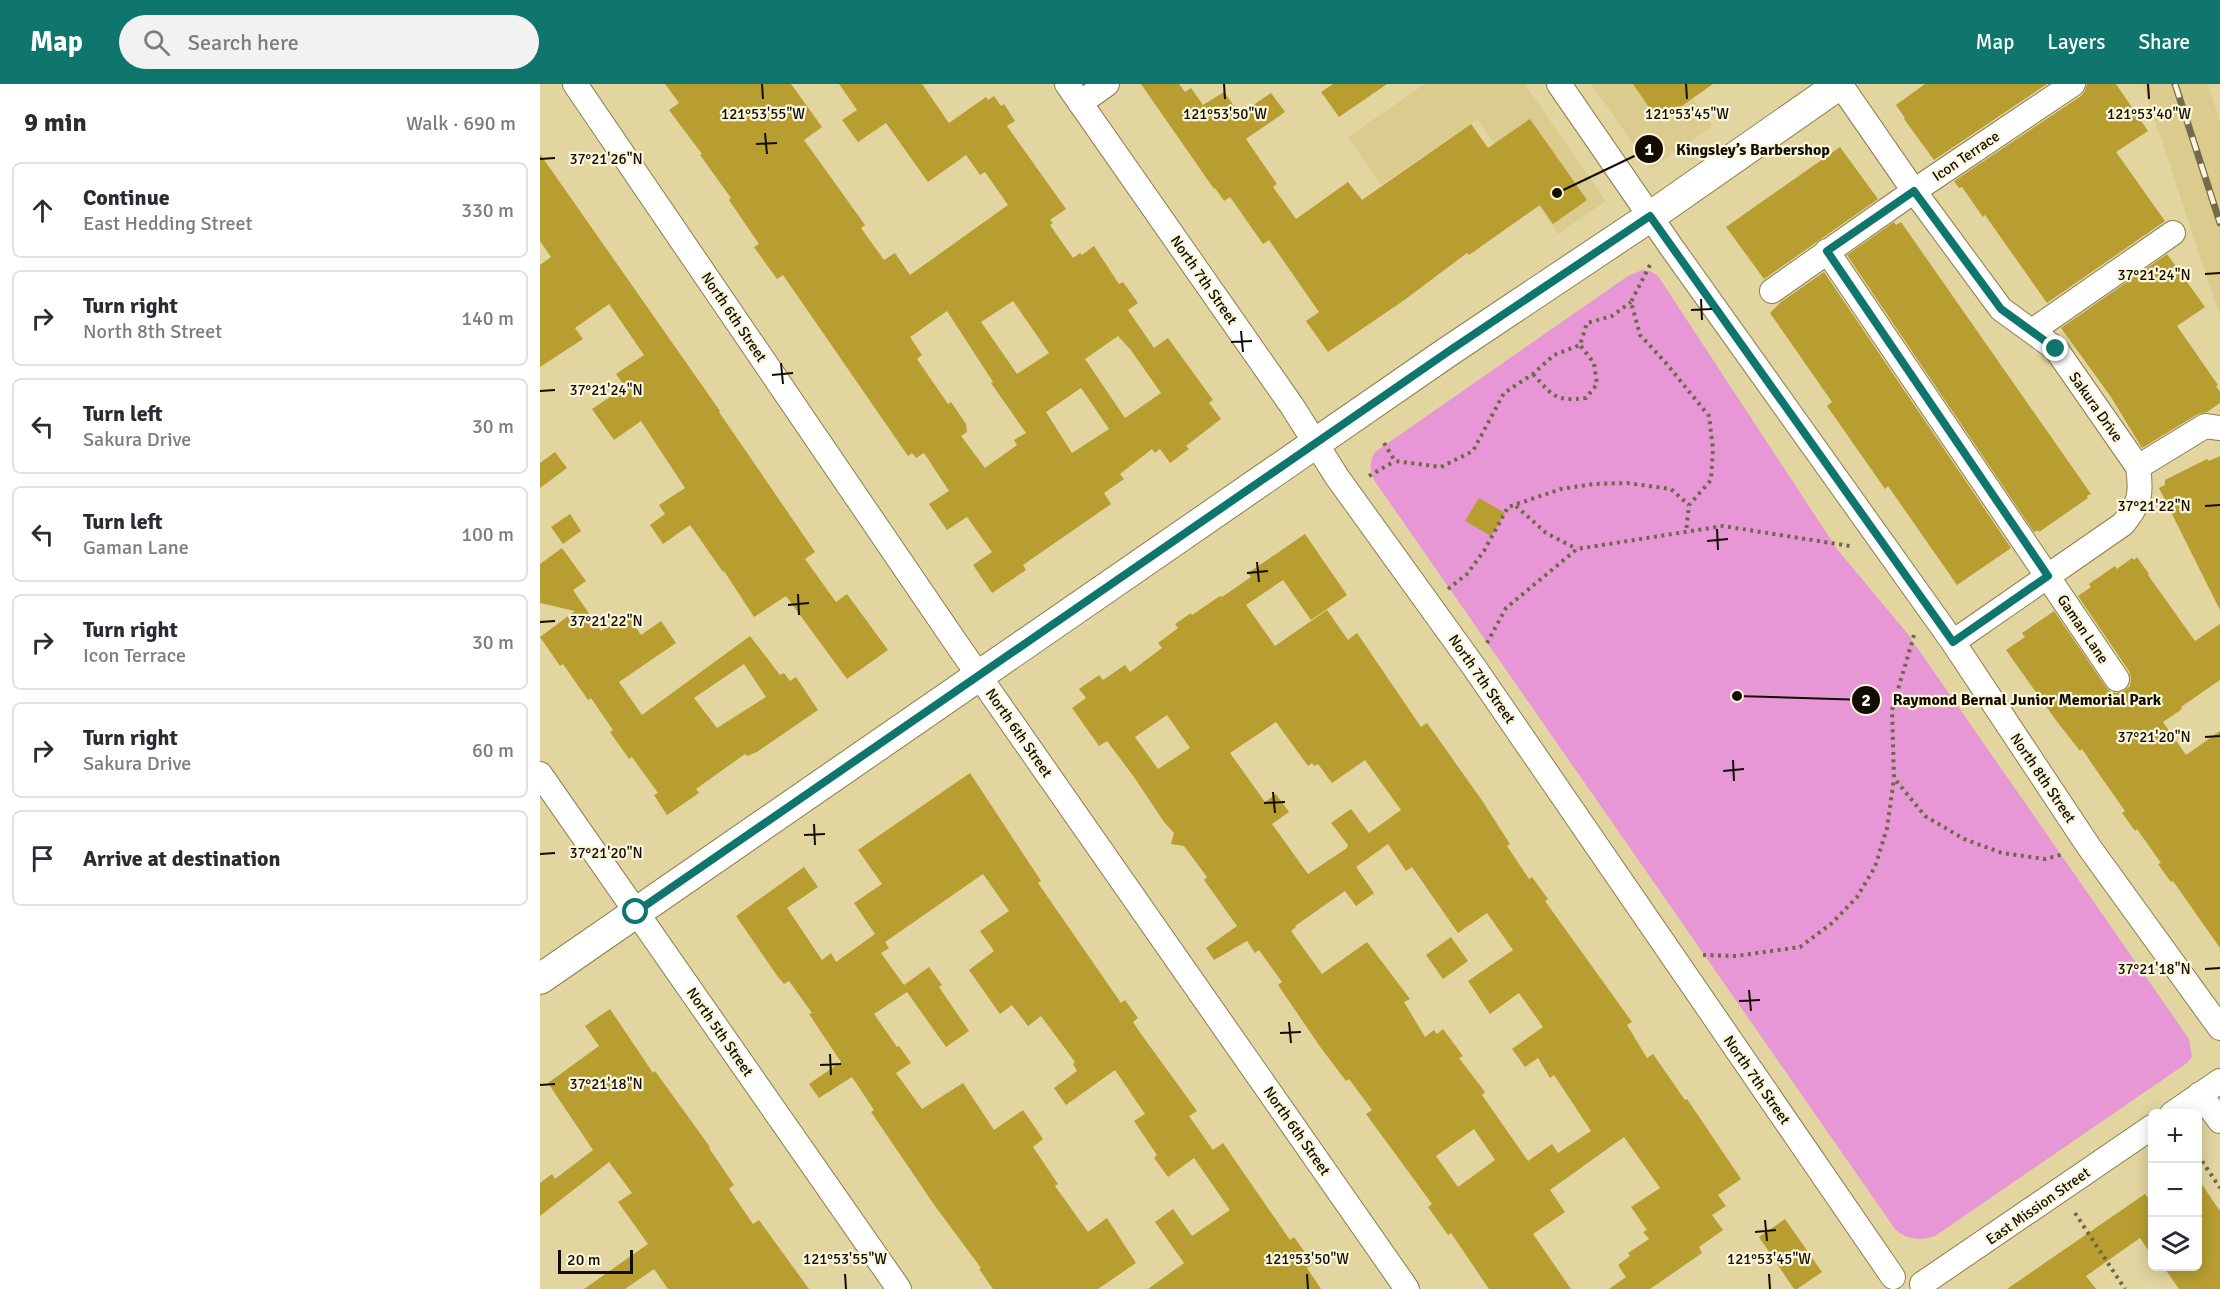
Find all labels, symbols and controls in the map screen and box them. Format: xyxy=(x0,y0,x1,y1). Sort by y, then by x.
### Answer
search box xyxy=(119,15,539,69)
text: Map xyxy=(30,25,83,59)
icon: search xyxy=(140,26,173,59)
text: Search here xyxy=(188,29,299,56)
text: Map xyxy=(1976,29,2014,55)
text: Layers xyxy=(2047,29,2105,55)
text: Share xyxy=(2138,29,2190,55)
text: 121°53'55"W xyxy=(721,105,805,123)
text: 121°53'50"W xyxy=(1183,105,1267,123)
text: 121°53'45"W xyxy=(1645,105,1729,123)
text: 121°53'40"W xyxy=(2107,105,2191,123)
text: 9 min xyxy=(24,107,87,139)
text: Walk · 690 m xyxy=(406,111,516,136)
street label: Icon Terrace xyxy=(1929,127,2003,185)
callout: Kingsley’s Barbershop xyxy=(1634,132,1842,166)
text: 1 xyxy=(1644,138,1654,160)
text: Kingsley’s Barbershop xyxy=(1676,140,1830,160)
text: 37°21'26"N xyxy=(569,150,643,168)
text: Continue xyxy=(83,184,170,211)
icon: ahead xyxy=(26,194,59,227)
text: 330 m xyxy=(461,198,514,223)
text: East Hedding Street xyxy=(83,211,253,236)
street label: North 7th Street xyxy=(1167,232,1241,328)
text: 37°21'24"N xyxy=(2117,266,2191,284)
street label: North 6th Street xyxy=(697,269,771,365)
text: Turn right xyxy=(83,292,178,319)
icon: right xyxy=(26,302,59,335)
text: 140 m xyxy=(461,306,514,331)
text: North 8th Street xyxy=(83,319,222,344)
route end xyxy=(2042,335,2068,361)
street label: Sakura Drive xyxy=(2065,369,2127,445)
text: 37°21'24"N xyxy=(569,381,643,399)
text: Turn left xyxy=(83,400,163,427)
icon: left xyxy=(26,410,59,443)
text: 30 m xyxy=(472,414,514,439)
text: Sakura Drive xyxy=(83,427,191,452)
text: 37°21'22"N xyxy=(2117,497,2191,515)
text: Turn left xyxy=(83,508,163,535)
icon: left xyxy=(26,518,59,551)
text: 100 m xyxy=(461,522,514,547)
text: Gaman Lane xyxy=(83,535,189,560)
street label: Gaman Lane xyxy=(2053,591,2113,667)
text: 37°21'22"N xyxy=(569,612,643,630)
text: Turn right xyxy=(83,616,178,643)
icon: right xyxy=(26,626,59,659)
text: 30 m xyxy=(472,630,514,655)
street label: North 7th Street xyxy=(1445,631,1519,727)
text: Icon Terrace xyxy=(83,643,186,668)
callout: Raymond Bernal Junior Memorial Park xyxy=(1851,683,2173,717)
street label: North 6th Street xyxy=(982,685,1056,781)
text: 2 xyxy=(1861,689,1871,711)
text: Raymond Bernal Junior Memorial Park xyxy=(1893,690,2162,710)
text: Turn right xyxy=(83,724,178,751)
text: 37°21'20"N xyxy=(2117,728,2191,746)
street label: North 8th Street xyxy=(2006,730,2080,826)
icon: right xyxy=(26,734,59,767)
text: 60 m xyxy=(472,738,514,763)
text: Sakura Drive xyxy=(83,751,191,776)
icon: arrive xyxy=(26,842,59,875)
text: 37°21'20"N xyxy=(569,844,643,862)
text: Arrive at destination xyxy=(83,845,280,872)
route start xyxy=(622,898,648,924)
text: 37°21'18"N xyxy=(2117,960,2191,978)
street label: North 5th Street xyxy=(683,984,757,1080)
street label: North 7th Street xyxy=(1720,1032,1794,1128)
text: 37°21'18"N xyxy=(569,1075,643,1093)
street label: North 6th Street xyxy=(1260,1083,1334,1179)
map controls xyxy=(2148,1109,2202,1271)
button: + xyxy=(2148,1109,2202,1163)
street label: East Mission Street xyxy=(1983,1163,2093,1249)
button: − xyxy=(2148,1163,2202,1217)
button: layers xyxy=(2148,1217,2202,1271)
scale bar xyxy=(558,1247,633,1274)
text: 20 m xyxy=(567,1250,601,1270)
text: 121°53'55"W xyxy=(803,1250,887,1268)
text: 121°53'50"W xyxy=(1265,1250,1349,1268)
text: 121°53'45"W xyxy=(1727,1250,1811,1268)

